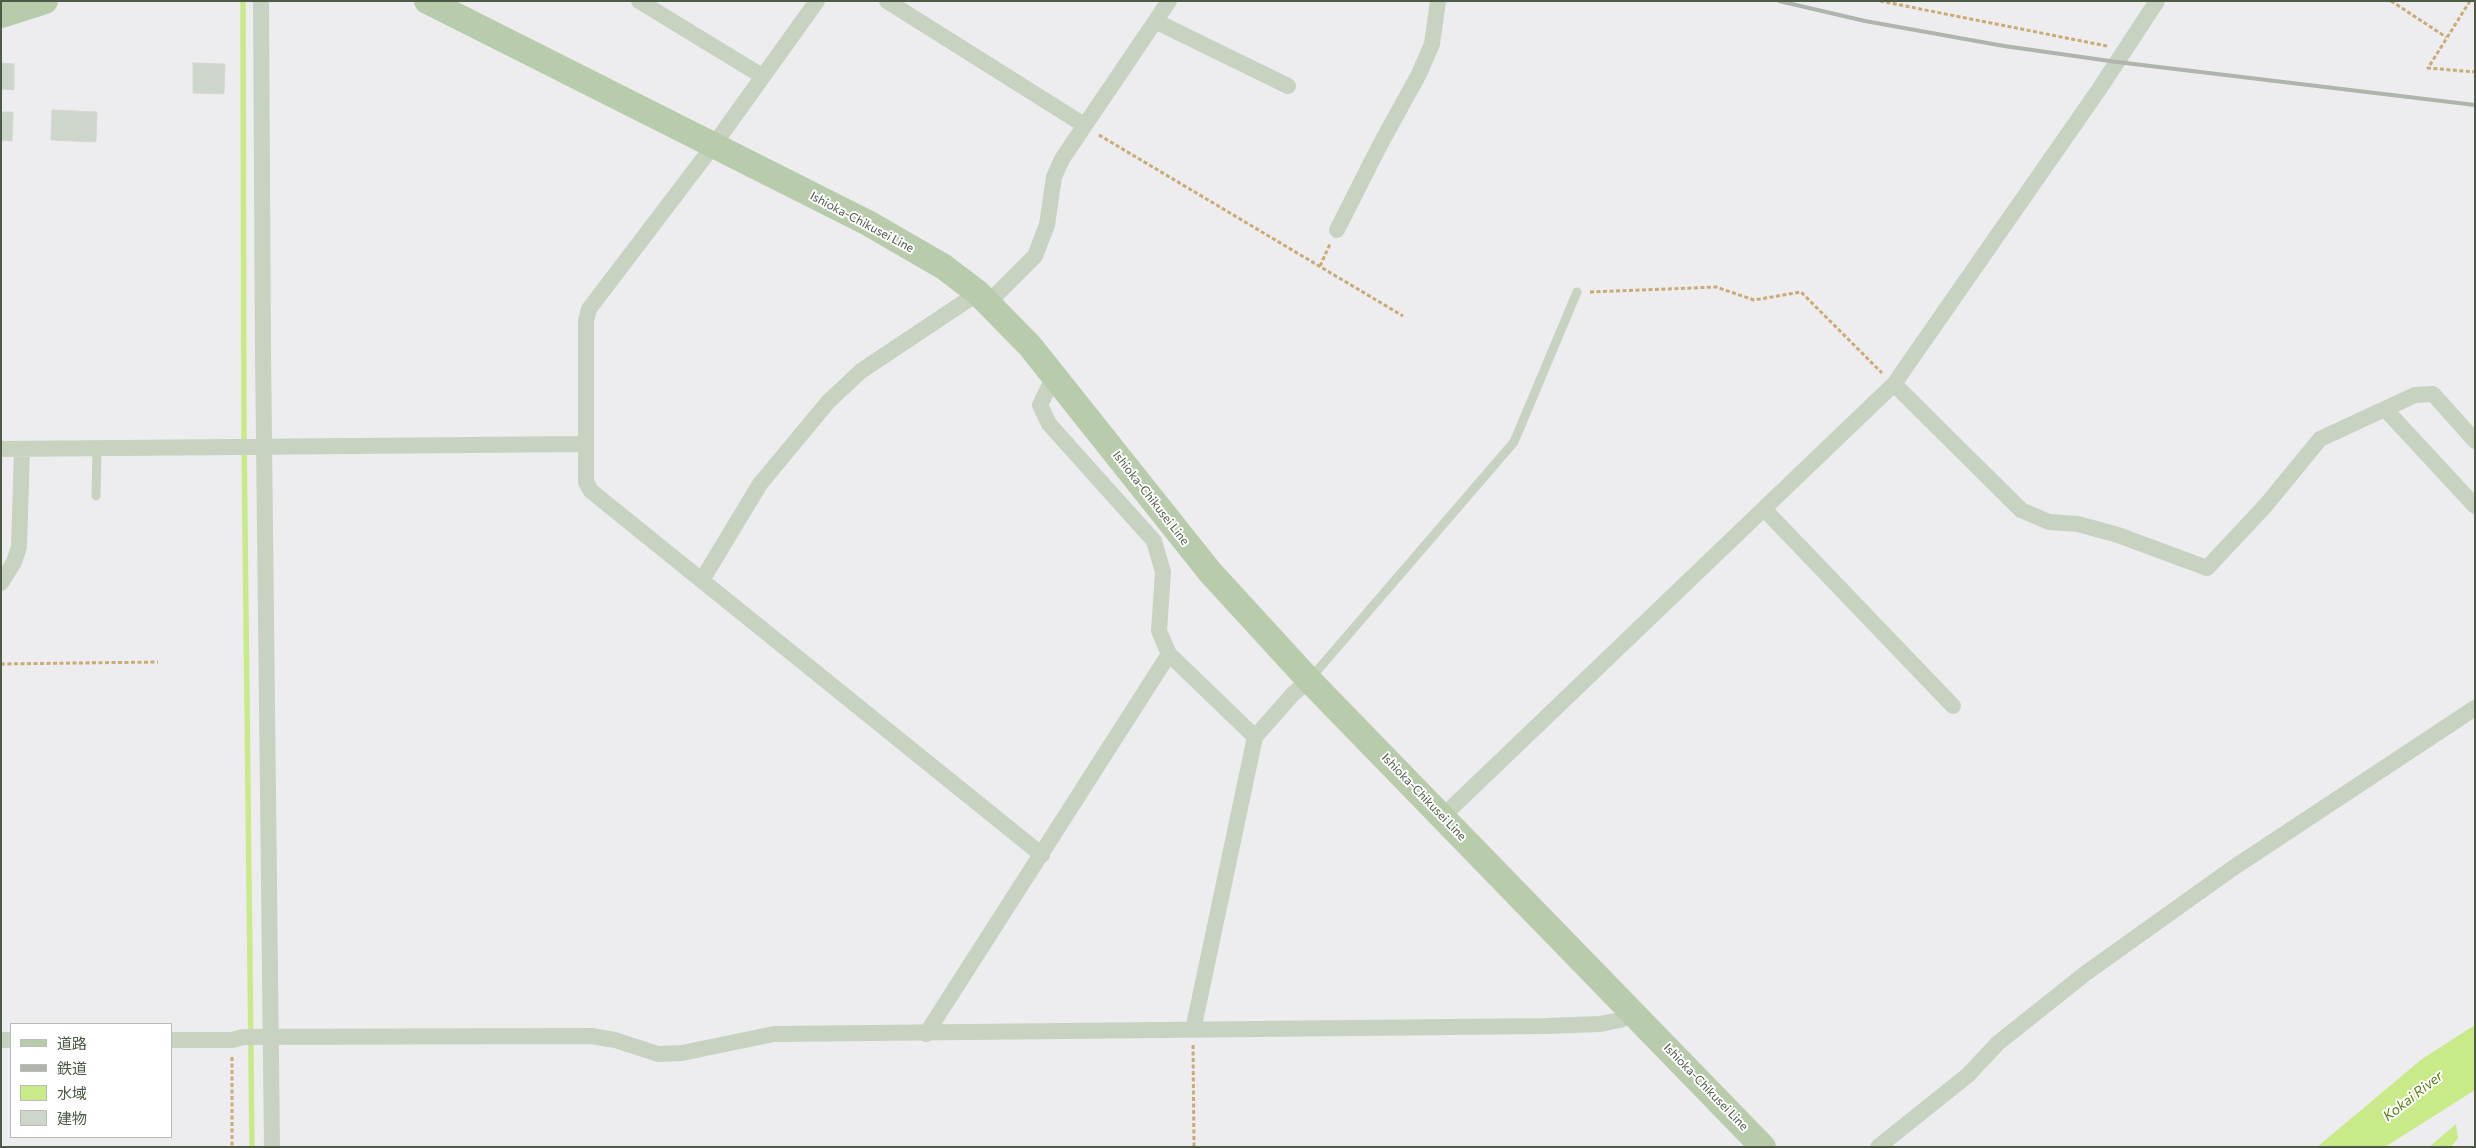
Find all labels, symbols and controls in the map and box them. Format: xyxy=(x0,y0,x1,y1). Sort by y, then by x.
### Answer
street label: Ishioka-Chikusei Line xyxy=(808,189,916,255)
street label: Ishioka-Chikusei Line xyxy=(1110,448,1192,548)
street label: Ishioka-Chikusei Line xyxy=(1379,750,1469,844)
legend xyxy=(10,1023,172,1138)
text: 道路 xyxy=(57,1034,87,1052)
street label: Ishioka-Chikusei Line xyxy=(1661,1040,1751,1134)
text: 鉄道 xyxy=(57,1059,87,1077)
water label: Kokai River xyxy=(2380,1067,2446,1125)
text: 水域 xyxy=(57,1084,87,1102)
text: 建物 xyxy=(57,1109,87,1127)

